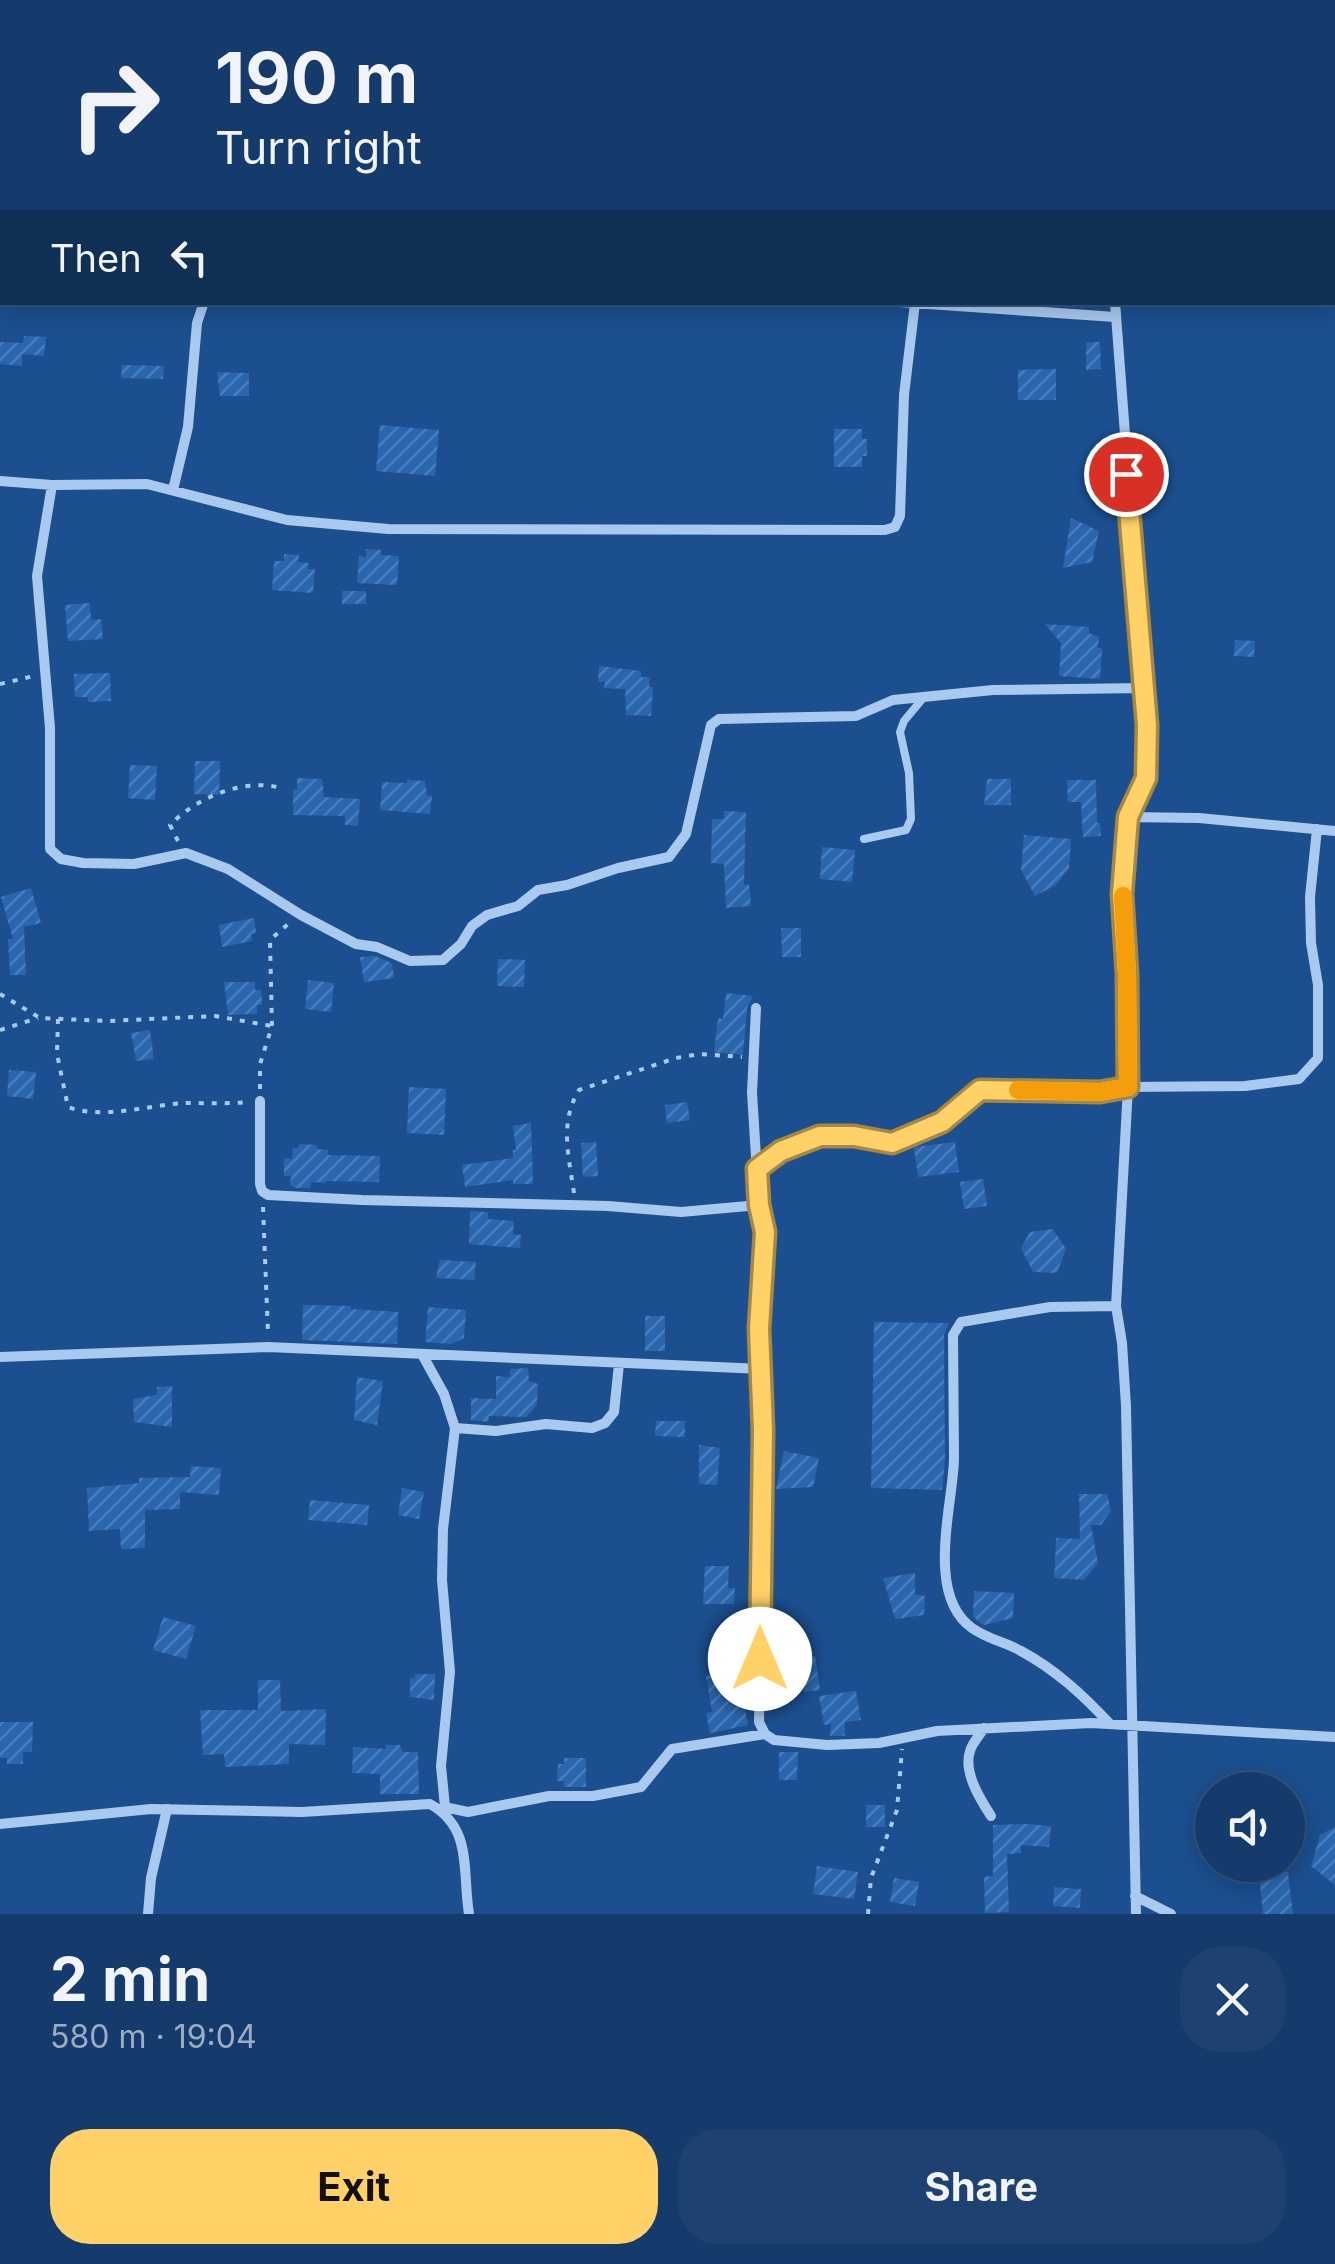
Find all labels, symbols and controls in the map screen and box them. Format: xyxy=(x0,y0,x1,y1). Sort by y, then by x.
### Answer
text: 190 m xyxy=(215,35,418,120)
icon: right xyxy=(50,40,180,170)
text: Turn right xyxy=(215,120,422,175)
icon: left xyxy=(162,230,217,285)
text: Then xyxy=(50,235,142,281)
pin xyxy=(1084,432,1169,517)
icon: arrive xyxy=(1099,447,1154,502)
position arrow xyxy=(708,1607,812,1711)
map controls xyxy=(1195,1772,1305,1882)
button: sound xyxy=(1195,1772,1305,1882)
text: 2 min xyxy=(50,1943,210,2015)
button: close xyxy=(1180,1947,1285,2052)
text: 580 m · 19:04 xyxy=(50,2017,257,2056)
button: Exit xyxy=(50,2129,658,2244)
button: Share xyxy=(678,2129,1285,2244)

